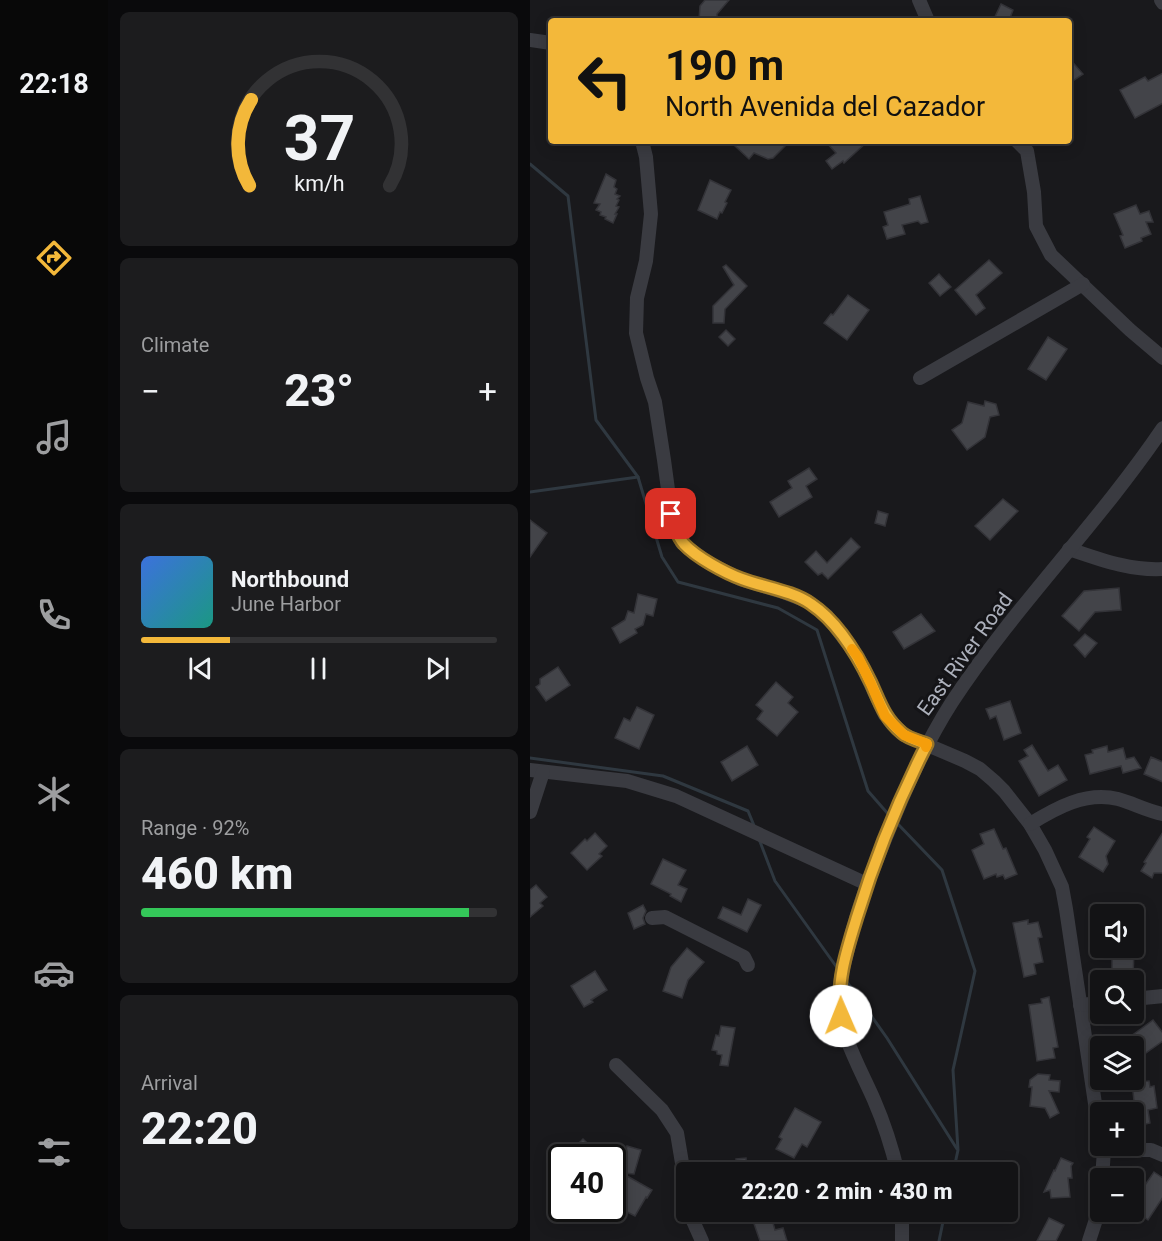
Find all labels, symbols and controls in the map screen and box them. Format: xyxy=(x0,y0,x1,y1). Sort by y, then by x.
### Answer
text: 190 m xyxy=(665,41,784,90)
icon: left xyxy=(566,42,644,120)
text: 22:18 xyxy=(19,68,89,100)
text: North Avenida del Cazador xyxy=(665,91,985,123)
text: 37 xyxy=(283,102,355,175)
text: km/h xyxy=(294,171,344,196)
icon: directions xyxy=(33,237,75,279)
text: Climate xyxy=(141,333,209,357)
text: 23° xyxy=(284,364,354,417)
text: − xyxy=(141,372,160,411)
text: + xyxy=(478,372,497,411)
icon: music xyxy=(33,416,75,458)
pin xyxy=(645,488,696,539)
icon: arrive xyxy=(654,497,687,530)
text: Northbound xyxy=(231,567,349,592)
street label: East River Road xyxy=(912,588,1018,720)
text: June Harbor xyxy=(231,592,341,616)
icon: phone xyxy=(33,594,75,636)
icon: previous xyxy=(184,652,217,685)
icon: pause xyxy=(302,652,335,685)
icon: next xyxy=(421,652,454,685)
icon: climate xyxy=(33,773,75,815)
text: Range · 92% xyxy=(141,816,249,840)
text: 460 km xyxy=(141,847,293,900)
map controls xyxy=(1090,904,1144,1222)
button: sound xyxy=(1090,904,1144,958)
icon: car xyxy=(33,952,75,994)
button: search xyxy=(1090,970,1144,1024)
position arrow xyxy=(809,984,873,1048)
button: layers xyxy=(1090,1036,1144,1090)
text: Arrival xyxy=(141,1071,198,1095)
text: 22:20 xyxy=(141,1102,258,1155)
button: + xyxy=(1090,1102,1144,1156)
icon: filters xyxy=(33,1131,75,1173)
speed limit sign: 40 xyxy=(548,1144,626,1222)
button: − xyxy=(1090,1168,1144,1222)
text: 22:20 · 2 min · 430 m xyxy=(742,1179,952,1204)

